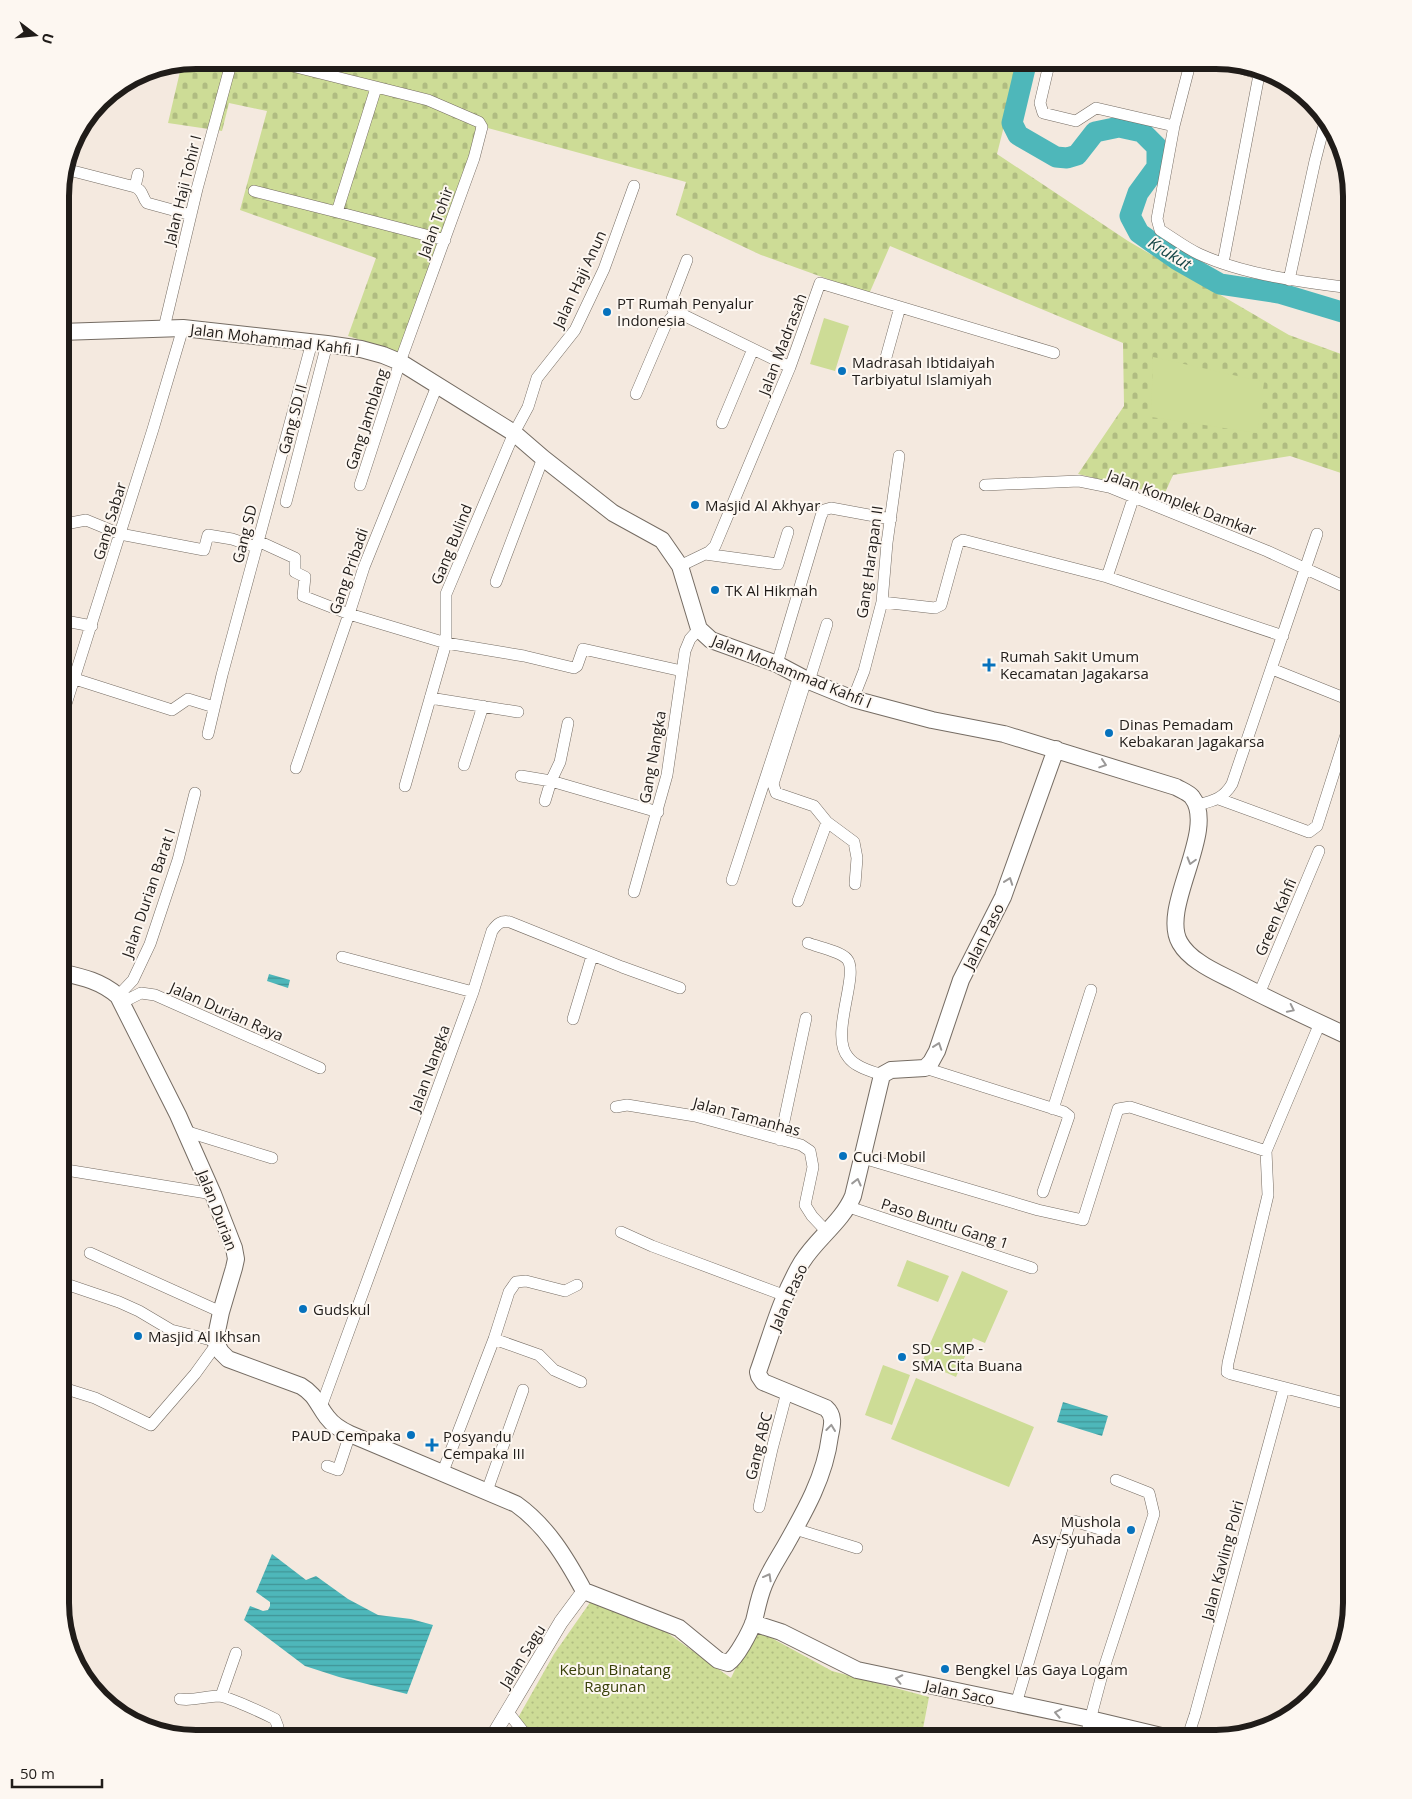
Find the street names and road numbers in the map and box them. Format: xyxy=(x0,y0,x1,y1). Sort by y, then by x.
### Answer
street label: Jalan Haji Tohir I xyxy=(158,133,205,249)
street label: Jalan Tohir xyxy=(412,184,457,262)
street label: Jalan Haji Anun xyxy=(547,227,610,333)
street label: Jalan Madrasah xyxy=(753,290,811,400)
street label: Jalan Mohammad Kahfi I xyxy=(187,318,361,359)
street label: Gang Jamblang xyxy=(340,366,392,472)
street label: Gang SD II xyxy=(273,382,311,456)
street label: Jalan Komplek Damkar xyxy=(1103,464,1259,540)
street label: Gang Sabar xyxy=(88,479,130,563)
street label: Gang Bulind xyxy=(426,501,476,587)
street label: Gang SD xyxy=(227,503,261,565)
street label: Gang Harapan II xyxy=(851,504,887,620)
street label: Gang Pribadi xyxy=(324,525,372,617)
street label: Jalan Mohammad Kahfi I xyxy=(707,629,875,712)
street label: Gang Nangka xyxy=(634,709,670,805)
street label: Jalan Durian Barat I xyxy=(116,826,179,962)
street label: Green Kahfi xyxy=(1250,875,1300,959)
street label: Jalan Paso xyxy=(957,900,1008,974)
street label: Jalan Durian Raya xyxy=(165,976,287,1045)
street label: Jalan Nangka xyxy=(403,1022,454,1116)
street label: Jalan Tamanhas xyxy=(689,1092,803,1140)
street label: Jalan Durian xyxy=(193,1165,243,1253)
street label: Paso Buntu Gang 1 xyxy=(879,1193,1011,1253)
street label: Jalan Paso xyxy=(764,1260,812,1335)
street label: Gang ABC xyxy=(740,1410,776,1482)
street label: Jalan Kavling Polri xyxy=(1196,1498,1248,1624)
street label: Jalan Sagu xyxy=(494,1620,549,1693)
street label: Jalan Saco xyxy=(922,1674,996,1709)

